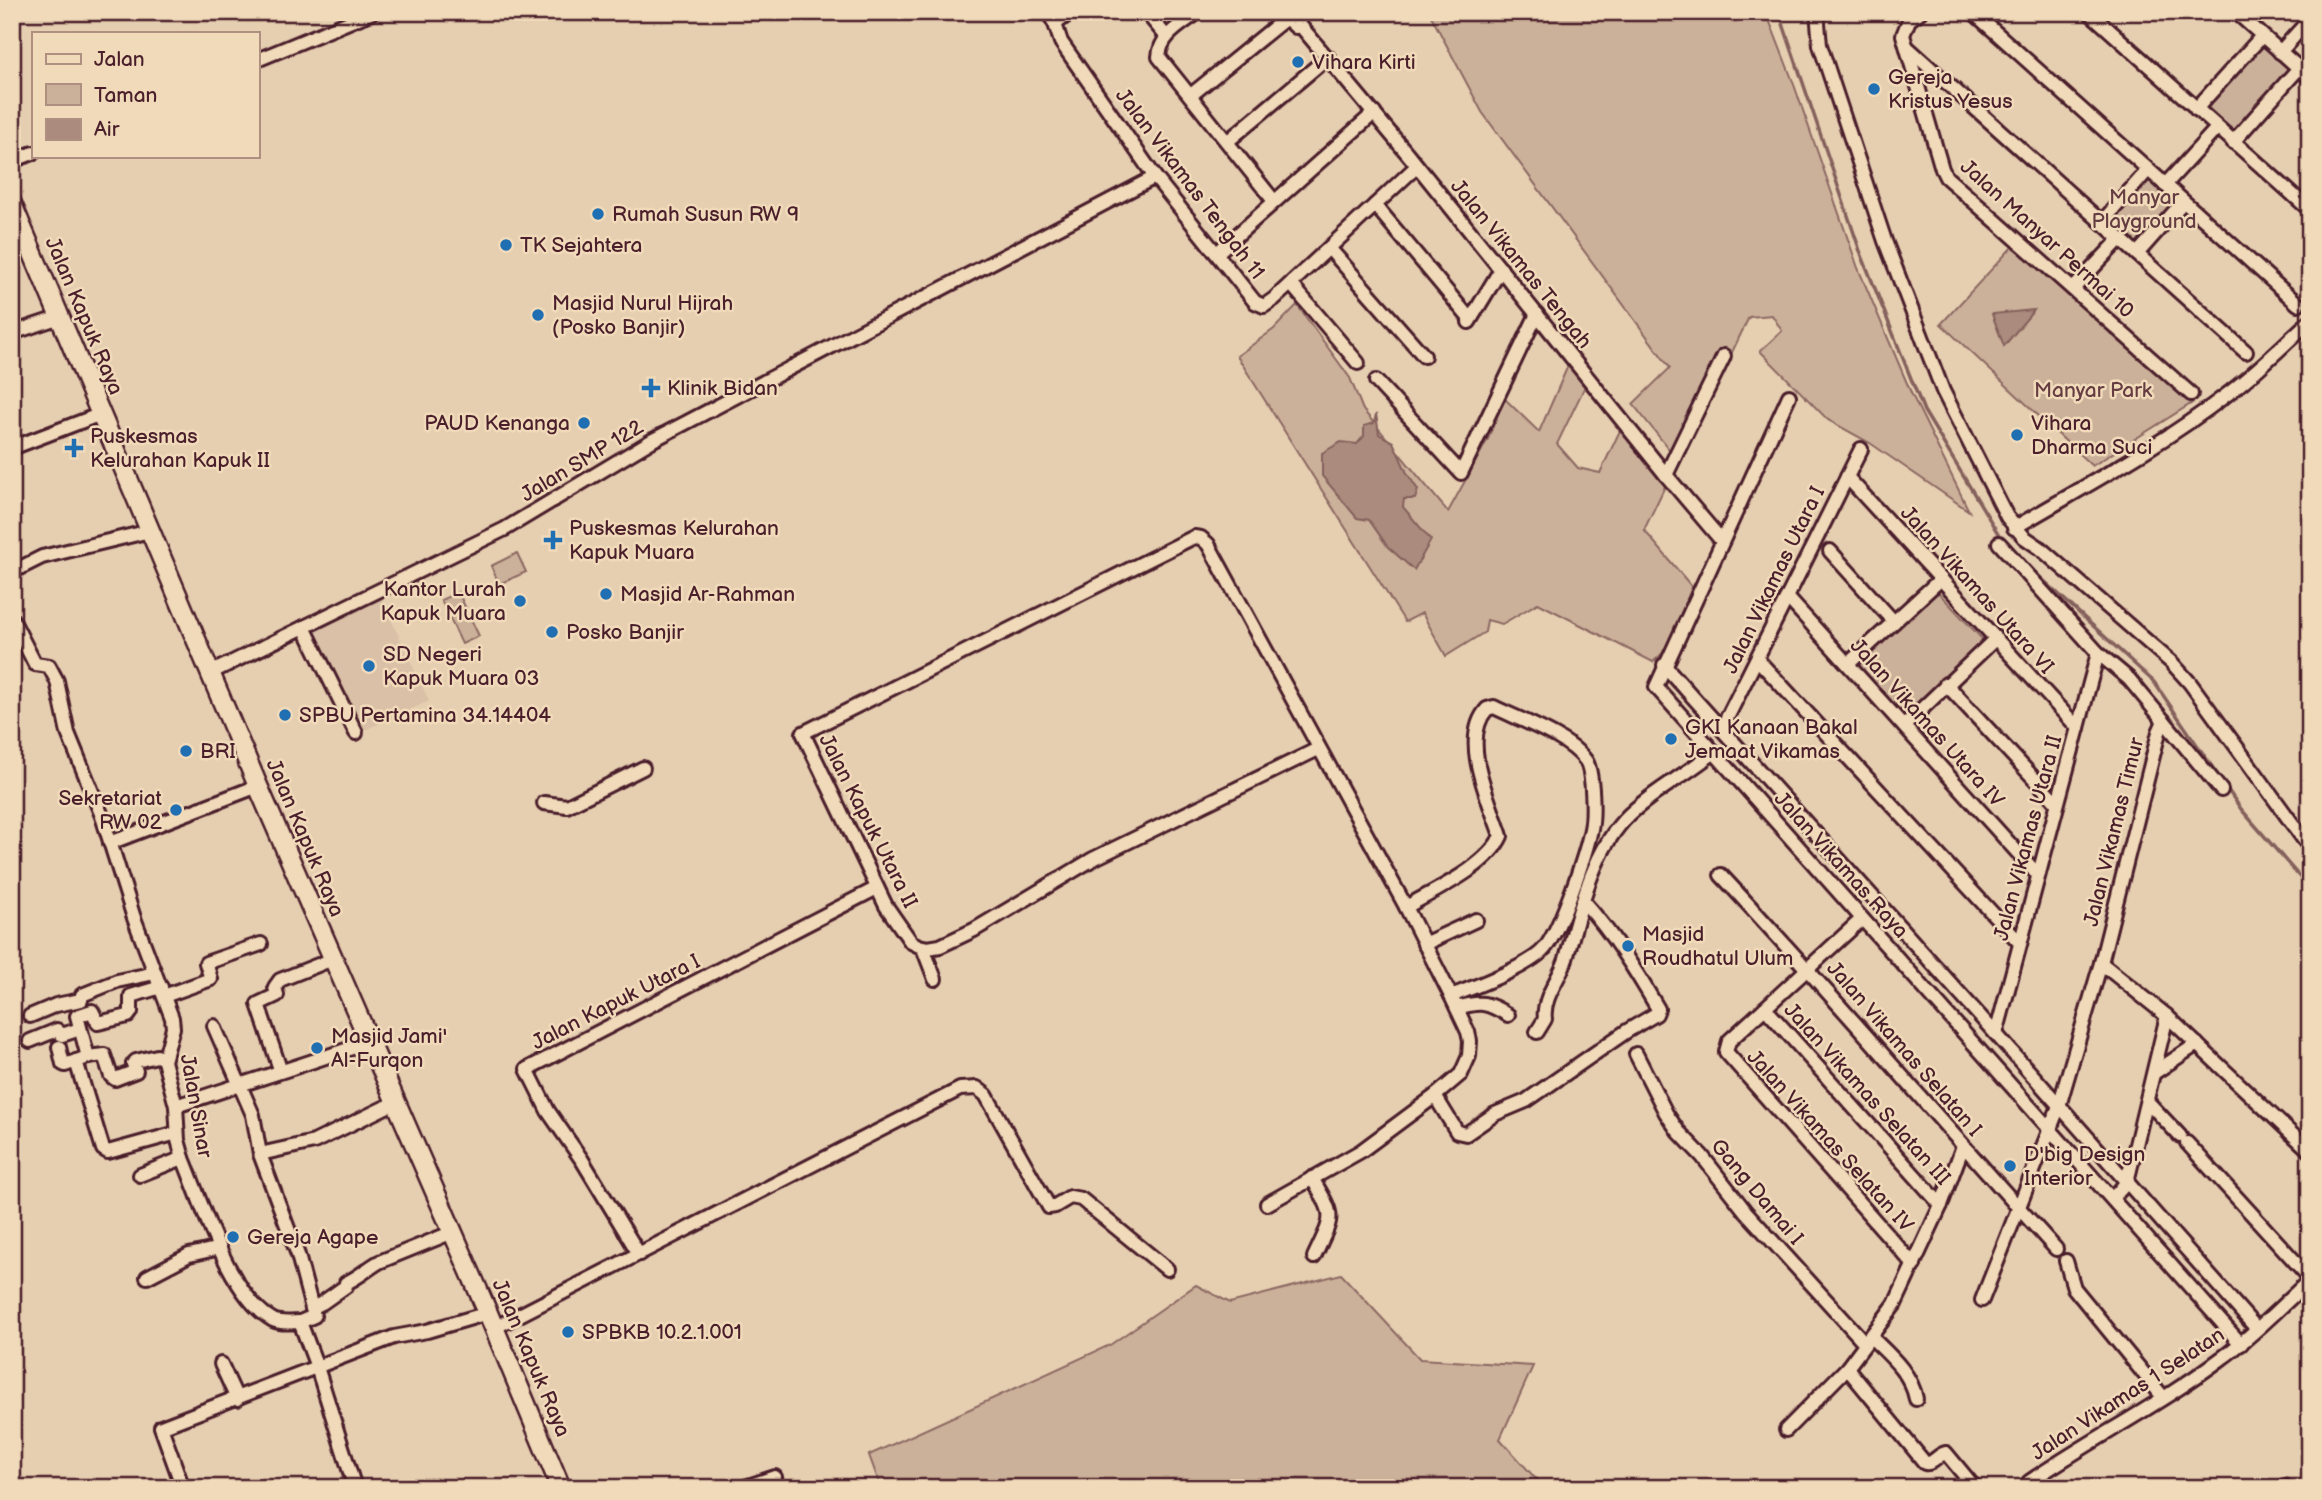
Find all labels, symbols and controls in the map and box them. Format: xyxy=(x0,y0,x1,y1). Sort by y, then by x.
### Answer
legend xyxy=(32,32,259,158)
text: Jalan xyxy=(94,47,145,72)
place label: Vihara Kirti xyxy=(1312,50,1416,75)
marker: Vihara Kirti xyxy=(1290,54,1306,70)
place label: Gereja Kristus Yesus xyxy=(1888,65,2013,114)
marker: Gereja Kristus Yesus xyxy=(1866,81,1882,97)
text: Taman xyxy=(94,83,157,108)
street label: Jalan Vikamas Tengah 11 xyxy=(1110,84,1270,284)
text: Air xyxy=(94,117,120,142)
street label: Jalan Manyar Permai 10 xyxy=(1955,154,2139,324)
street label: Jalan Vikamas Tengah xyxy=(1445,174,1597,354)
park label: Manyar Playground xyxy=(2091,185,2197,234)
place label: Rumah Susun RW 9 xyxy=(612,202,799,227)
marker: Rumah Susun RW 9 xyxy=(590,206,606,222)
street label: Jalan Kapuk Raya xyxy=(40,233,128,399)
place label: TK Sejahtera xyxy=(520,233,642,258)
marker: TK Sejahtera xyxy=(498,237,514,253)
place label: Masjid Nurul Hijrah (Posko Banjir) xyxy=(552,291,733,340)
marker: Masjid Nurul Hijrah (Posko Banjir) xyxy=(530,307,546,323)
place label: Klinik Bidan xyxy=(667,376,778,401)
marker: Klinik Bidan xyxy=(641,378,661,398)
park label: Manyar Park xyxy=(2034,378,2153,403)
place label: PAUD Kenanga xyxy=(424,411,570,436)
place label: Vihara Dharma Suci xyxy=(2031,411,2152,460)
street label: Jalan SMP 122 xyxy=(516,414,648,507)
marker: PAUD Kenanga xyxy=(576,415,592,431)
place label: Puskesmas Kelurahan Kapuk II xyxy=(90,424,270,473)
marker: Vihara Dharma Suci xyxy=(2009,427,2025,443)
marker: Puskesmas Kelurahan Kapuk II xyxy=(64,438,84,458)
street label: Jalan Vikamas Utara I xyxy=(1718,482,1830,678)
street label: Jalan Vikamas Utara VI xyxy=(1895,501,2059,679)
place label: Puskesmas Kelurahan Kapuk Muara xyxy=(569,516,779,565)
marker: Puskesmas Kelurahan Kapuk Muara xyxy=(543,530,563,550)
place label: Kantor Lurah Kapuk Muara xyxy=(380,577,506,626)
place label: Masjid Ar-Rahman xyxy=(620,582,795,607)
marker: Masjid Ar-Rahman xyxy=(598,586,614,602)
marker: Kantor Lurah Kapuk Muara xyxy=(512,593,528,609)
place label: Posko Banjir xyxy=(566,620,684,645)
marker: Posko Banjir xyxy=(544,624,560,640)
street label: Jalan Vikamas Utara IV xyxy=(1845,634,2009,812)
place label: SD Negeri Kapuk Muara 03 xyxy=(383,642,540,691)
marker: SD Negeri Kapuk Muara 03 xyxy=(361,658,377,674)
place label: SPBU Pertamina 34.14404 xyxy=(299,703,551,728)
marker: SPBU Pertamina 34.14404 xyxy=(277,707,293,723)
place label: GKI Kanaan Bakal Jemaat Vikamas xyxy=(1685,715,1858,764)
street label: Jalan Kapuk Utara II xyxy=(813,730,923,912)
marker: GKI Kanaan Bakal Jemaat Vikamas xyxy=(1663,731,1679,747)
street label: Jalan Vikamas Utara II xyxy=(1989,733,2067,943)
street label: Jalan Vikamas Timur xyxy=(2078,735,2150,929)
place label: BRI xyxy=(200,739,236,764)
marker: BRI xyxy=(178,743,194,759)
street label: Jalan Kapuk Raya xyxy=(261,755,349,921)
place label: Sekretariat RW 02 xyxy=(58,786,163,835)
street label: Jalan Vikamas Raya xyxy=(1769,787,1913,943)
marker: Sekretariat RW 02 xyxy=(168,802,184,818)
place label: Masjid Roudhatul Ulum xyxy=(1642,922,1793,971)
marker: Masjid Roudhatul Ulum xyxy=(1620,938,1636,954)
street label: Jalan Kapuk Utara I xyxy=(528,949,704,1055)
street label: Jalan Vikamas Selatan I xyxy=(1821,956,1987,1142)
street label: Jalan Vikamas Selatan III xyxy=(1779,998,1955,1190)
place label: Masjid Jami' Al-Furqon xyxy=(331,1024,447,1073)
marker: Masjid Jami' Al-Furqon xyxy=(309,1040,325,1056)
street label: Jalan Vikamas Selatan IV xyxy=(1742,1045,1918,1237)
street label: Jalan Sinar xyxy=(175,1052,217,1160)
street label: Gang Damai I xyxy=(1705,1134,1809,1250)
place label: D'big Design Interior xyxy=(2024,1142,2145,1191)
marker: D'big Design Interior xyxy=(2002,1158,2018,1174)
place label: Gereja Agape xyxy=(247,1225,378,1250)
marker: Gereja Agape xyxy=(225,1229,241,1245)
street label: Jalan Kapuk Raya xyxy=(487,1275,575,1441)
place label: SPBKB 10.2.1.001 xyxy=(582,1320,742,1345)
street label: Jalan Vikamas 1 Selatan xyxy=(2027,1322,2229,1466)
marker: SPBKB 10.2.1.001 xyxy=(560,1324,576,1340)

